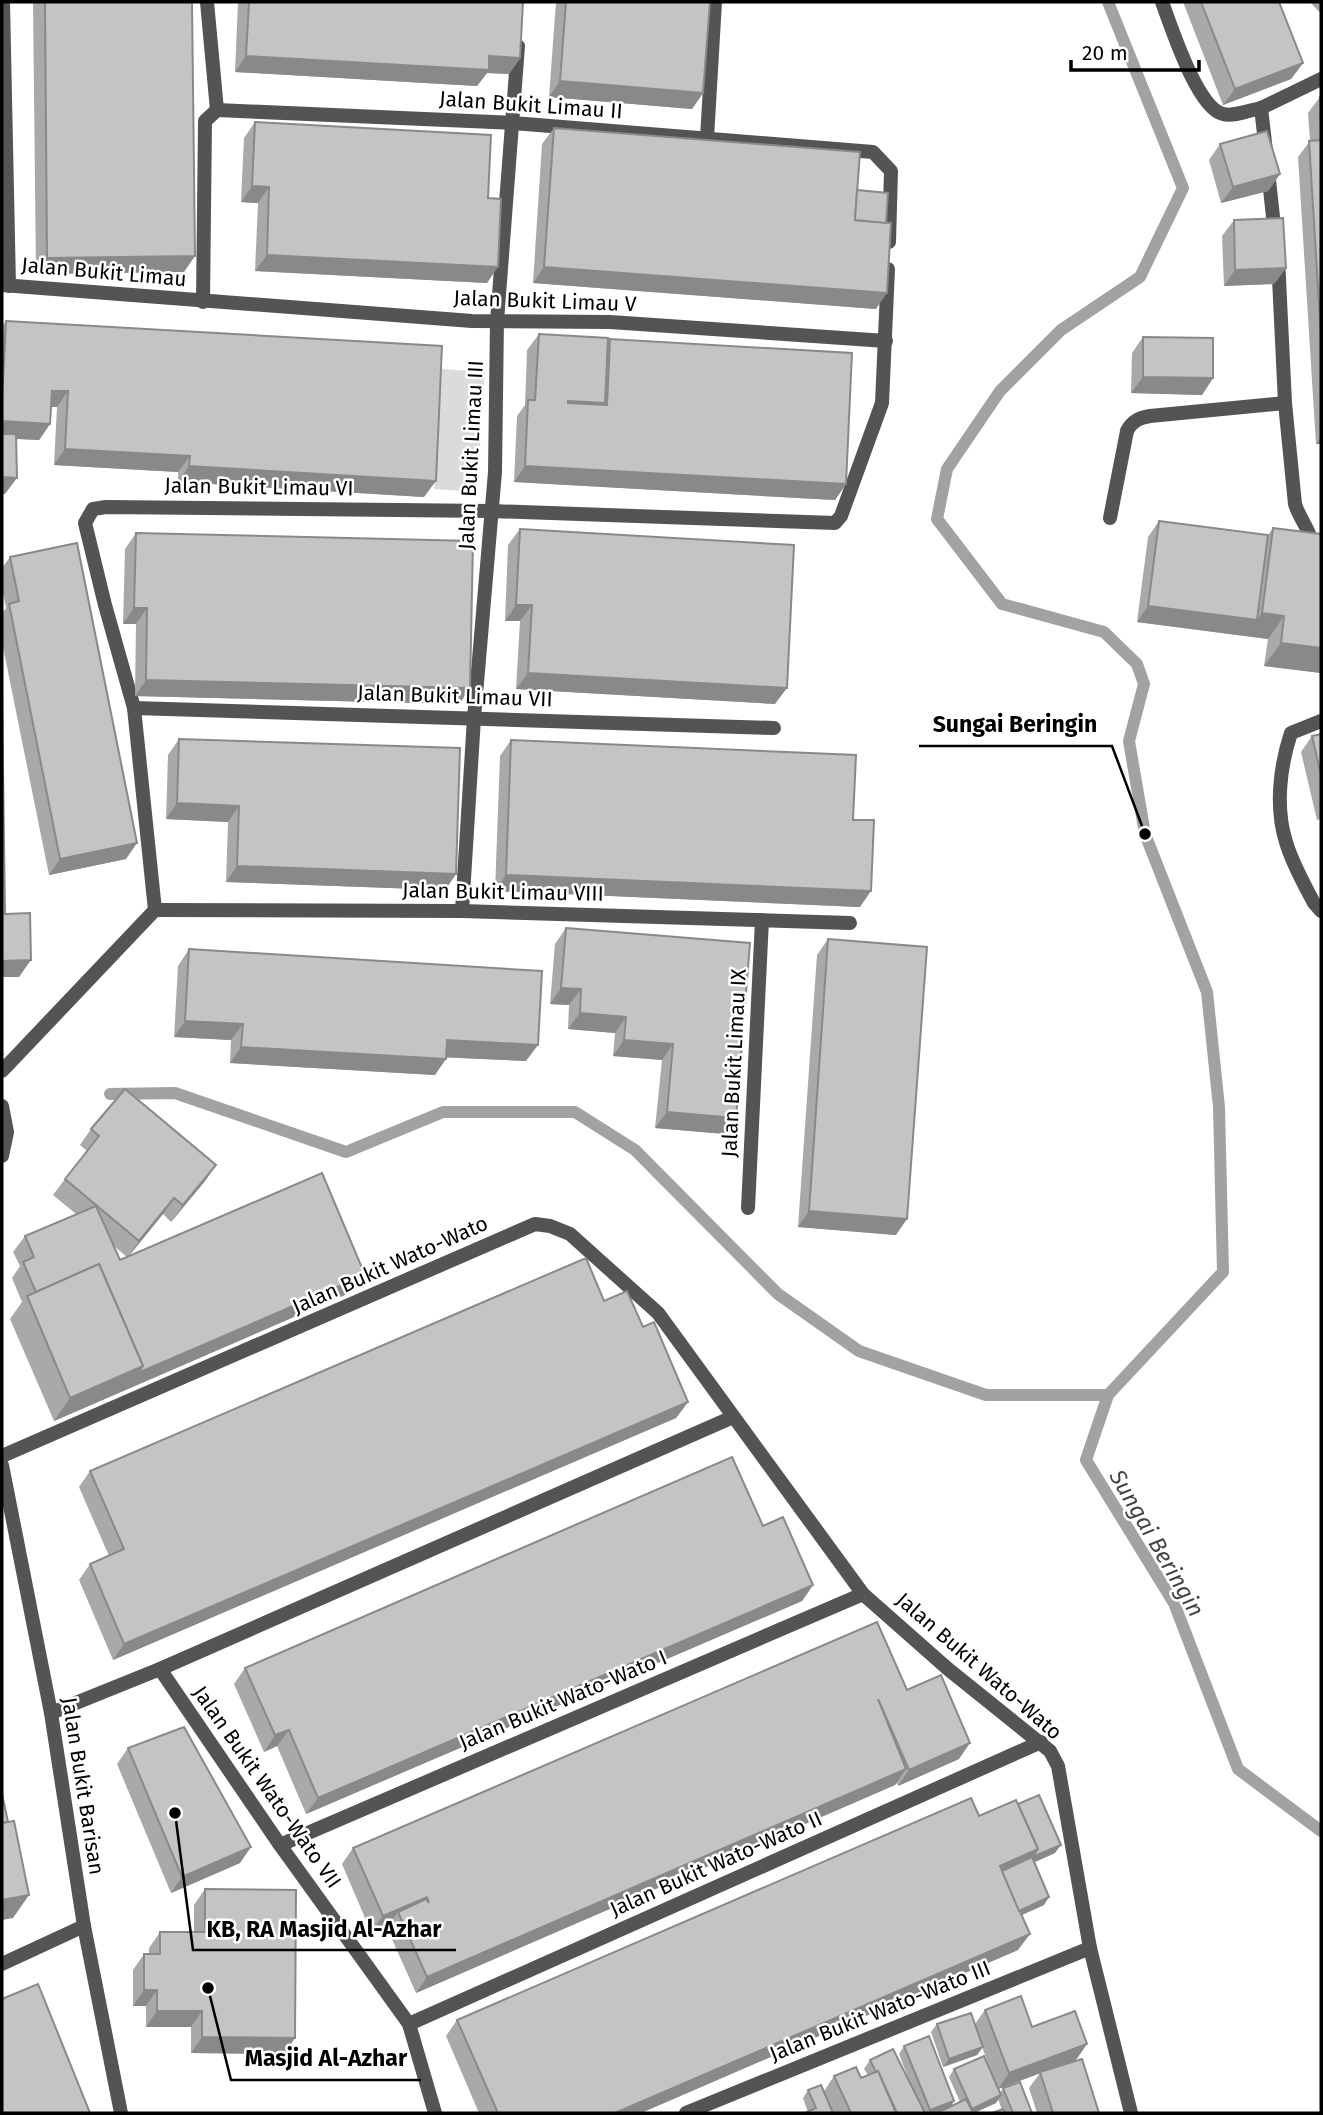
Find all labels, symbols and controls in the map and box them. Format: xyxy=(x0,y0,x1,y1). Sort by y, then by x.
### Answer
scale bar xyxy=(1071,28,1199,72)
text: 20 m xyxy=(1082,40,1128,66)
street label: Jalan Bukit Limau II xyxy=(438,86,624,124)
street label: Jalan Bukit Limau xyxy=(20,252,188,292)
street label: Jalan Bukit Limau V xyxy=(453,285,637,317)
street label: Jalan Bukit Limau III xyxy=(453,359,489,551)
street label: Jalan Bukit Limau VI xyxy=(164,472,354,502)
street label: Jalan Bukit Limau VII xyxy=(357,680,553,712)
callout: Sungai Beringin xyxy=(919,702,1112,746)
text: Sungai Beringin xyxy=(933,710,1097,738)
street label: Jalan Bukit Limau VIII xyxy=(402,877,604,907)
street label: Jalan Bukit Limau IX xyxy=(716,967,752,1158)
street label: Jalan Bukit Wato-Wato xyxy=(288,1210,492,1320)
water label: Sungai Beringin xyxy=(1103,1464,1210,1622)
street label: Jalan Bukit Wato-Wato xyxy=(891,1587,1067,1745)
street label: Jalan Bukit Wato-Wato I xyxy=(455,1644,671,1756)
street label: Jalan Bukit Wato-Wato VII xyxy=(187,1681,347,1893)
street label: Jalan Bukit Barisan xyxy=(56,1695,110,1877)
street label: Jalan Bukit Wato-Wato II xyxy=(606,1805,826,1923)
callout: KB, RA Masjid Al-Azhar xyxy=(193,1906,456,1950)
text: KB, RA Masjid Al-Azhar xyxy=(206,1915,442,1943)
street label: Jalan Bukit Wato-Wato III xyxy=(766,1955,994,2067)
callout: Masjid Al-Azhar xyxy=(231,2036,421,2080)
text: Masjid Al-Azhar xyxy=(245,2044,408,2072)

